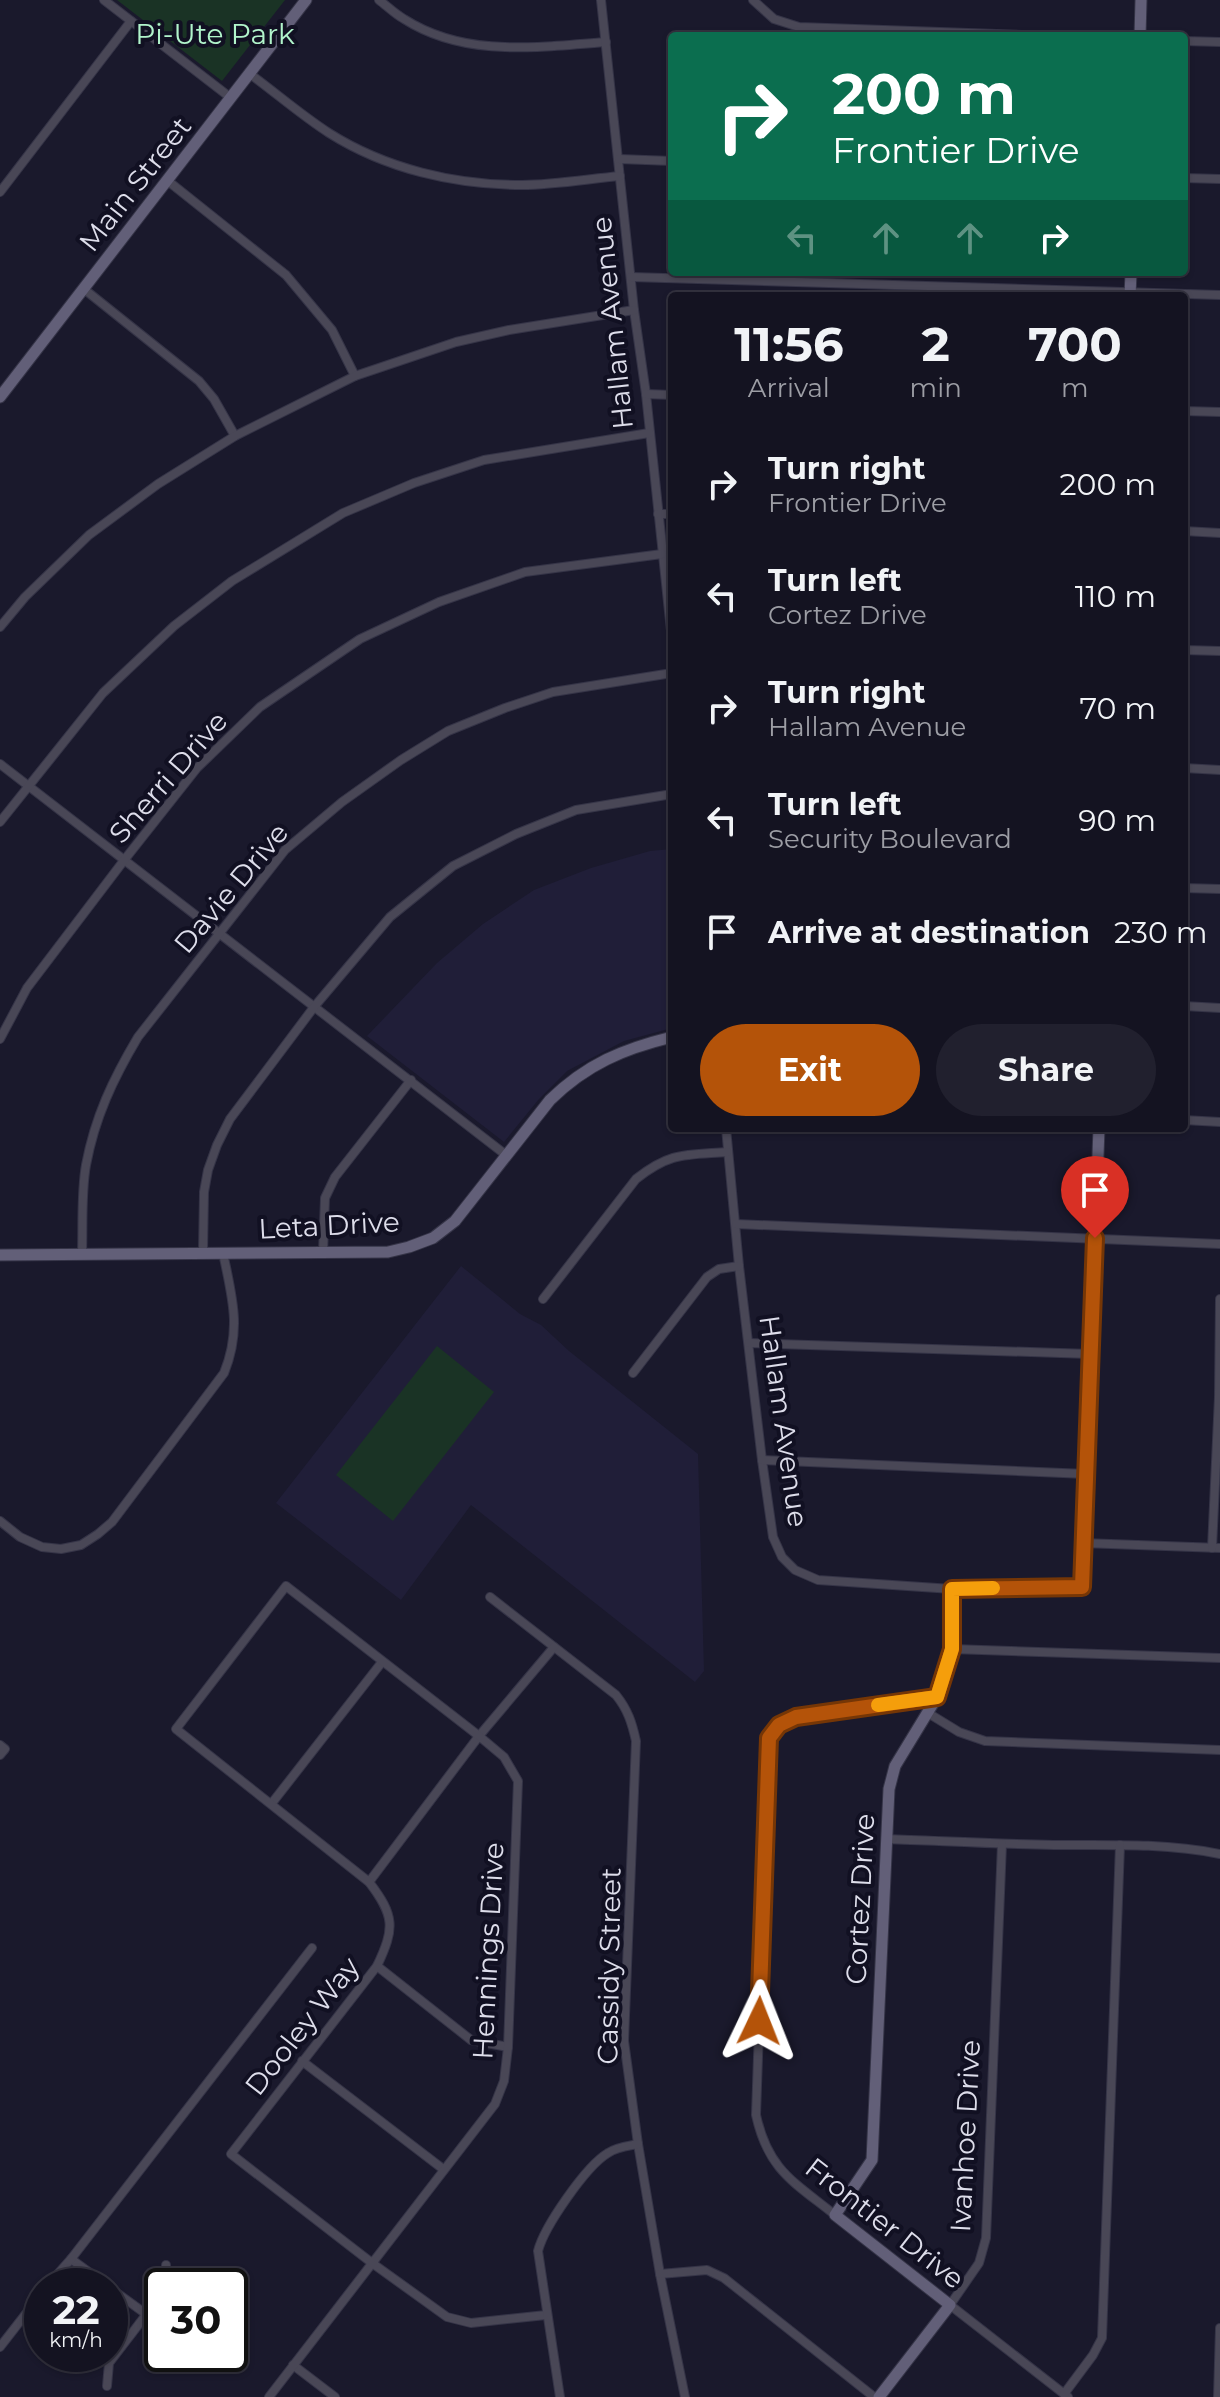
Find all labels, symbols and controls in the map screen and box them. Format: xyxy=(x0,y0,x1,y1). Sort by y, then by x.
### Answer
park label: Pi-Ute Park xyxy=(135,17,295,51)
text: 200 m xyxy=(832,60,1016,128)
icon: right xyxy=(700,64,804,168)
street label: Main Street xyxy=(72,110,198,258)
text: Frontier Drive xyxy=(832,128,1080,172)
street label: Hallam Avenue xyxy=(584,215,640,431)
icon: left xyxy=(780,216,824,260)
icon: ahead xyxy=(864,216,908,260)
icon: ahead xyxy=(948,216,992,260)
icon: right xyxy=(1032,216,1076,260)
text: 11:56 xyxy=(734,315,843,373)
text: 2 xyxy=(922,315,950,373)
text: 700 xyxy=(1028,315,1122,373)
text: Arrival xyxy=(748,372,830,404)
text: min xyxy=(910,372,962,404)
text: m xyxy=(1061,372,1089,404)
text: Turn right xyxy=(768,450,925,487)
icon: right xyxy=(700,462,744,506)
text: 200 m xyxy=(1060,466,1156,503)
text: Frontier Drive xyxy=(768,487,947,519)
text: Turn left xyxy=(768,562,901,599)
icon: left xyxy=(700,574,744,618)
text: 110 m xyxy=(1075,578,1156,615)
text: Cortez Drive xyxy=(768,599,927,631)
text: Turn right xyxy=(768,674,925,711)
icon: right xyxy=(700,686,744,730)
text: 70 m xyxy=(1079,690,1156,727)
street label: Sherri Drive xyxy=(102,704,234,850)
text: Hallam Avenue xyxy=(768,711,966,743)
text: Turn left xyxy=(768,786,901,823)
icon: left xyxy=(700,798,744,842)
text: 90 m xyxy=(1078,802,1156,839)
street label: Davie Drive xyxy=(167,816,295,960)
text: Security Boulevard xyxy=(768,823,1012,855)
icon: arrive xyxy=(700,910,744,954)
text: Arrive at destination xyxy=(768,914,1090,951)
text: 230 m xyxy=(1114,914,1208,951)
button: Exit xyxy=(700,1024,920,1116)
button: Share xyxy=(936,1024,1156,1116)
pin xyxy=(1061,1156,1129,1238)
icon: arrive xyxy=(1073,1168,1117,1212)
street label: Leta Drive xyxy=(258,1204,400,1246)
street label: Hallam Avenue xyxy=(752,1313,816,1529)
street label: Cortez Drive xyxy=(839,1813,881,1985)
street label: Hennings Drive xyxy=(465,1842,511,2060)
street label: Cassidy Street xyxy=(590,1867,628,2065)
street label: Dooley Way xyxy=(238,1950,367,2102)
position arrow xyxy=(717,1979,801,2063)
street label: Ivanhoe Drive xyxy=(943,2039,987,2233)
street label: Frontier Drive xyxy=(799,2150,971,2296)
speed limit sign: 30 xyxy=(144,2268,248,2372)
text: 22 xyxy=(52,2285,100,2334)
text: km/h xyxy=(49,2328,103,2352)

